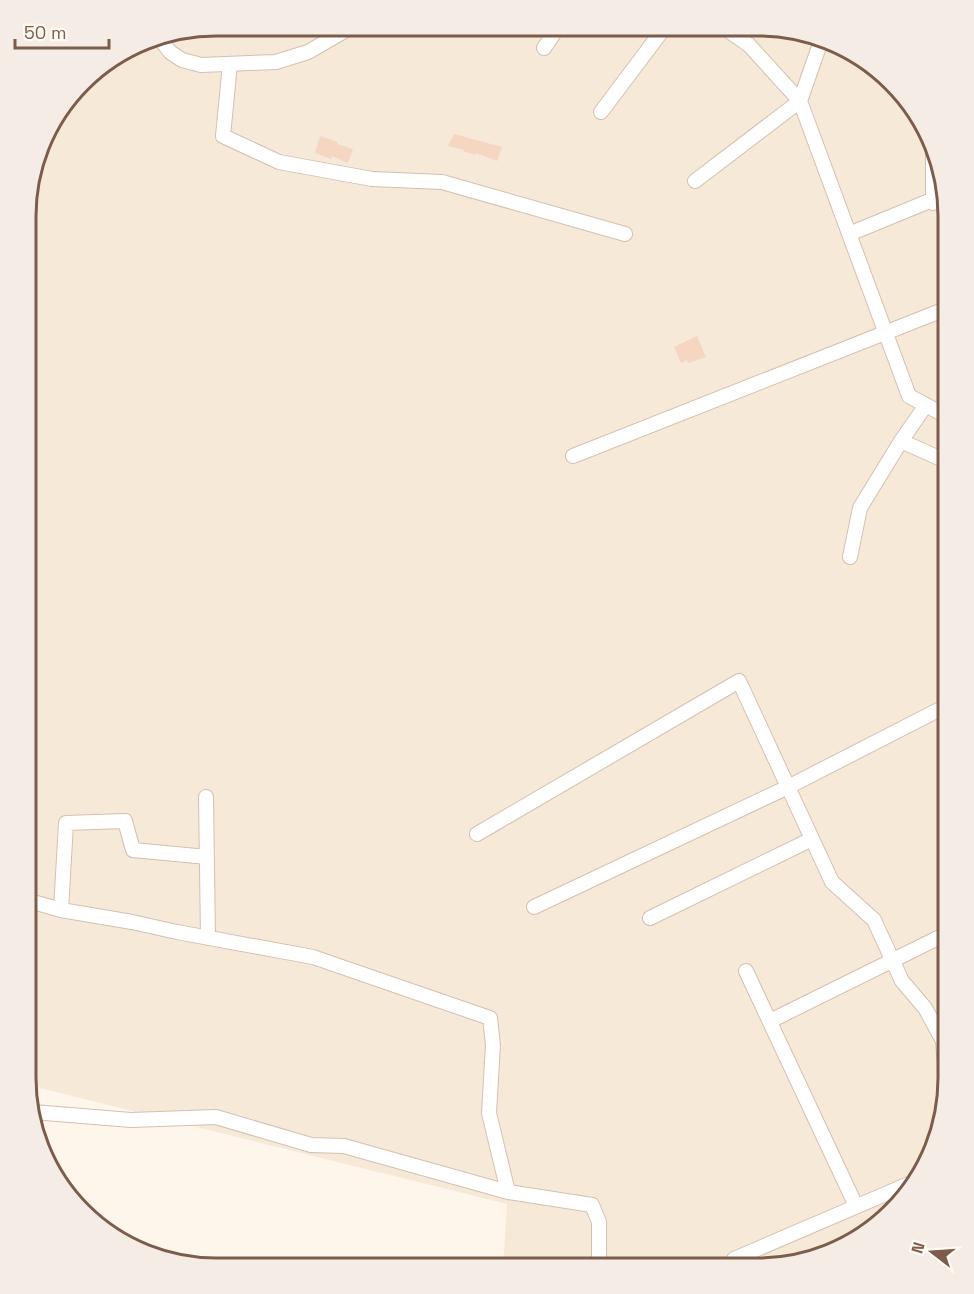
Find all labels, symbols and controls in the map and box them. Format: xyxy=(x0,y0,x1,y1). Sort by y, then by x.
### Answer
scale bar xyxy=(15,12,110,50)
text: 50 m xyxy=(24,21,66,44)
north arrow xyxy=(902,1222,962,1282)
text: N xyxy=(907,1240,930,1256)

